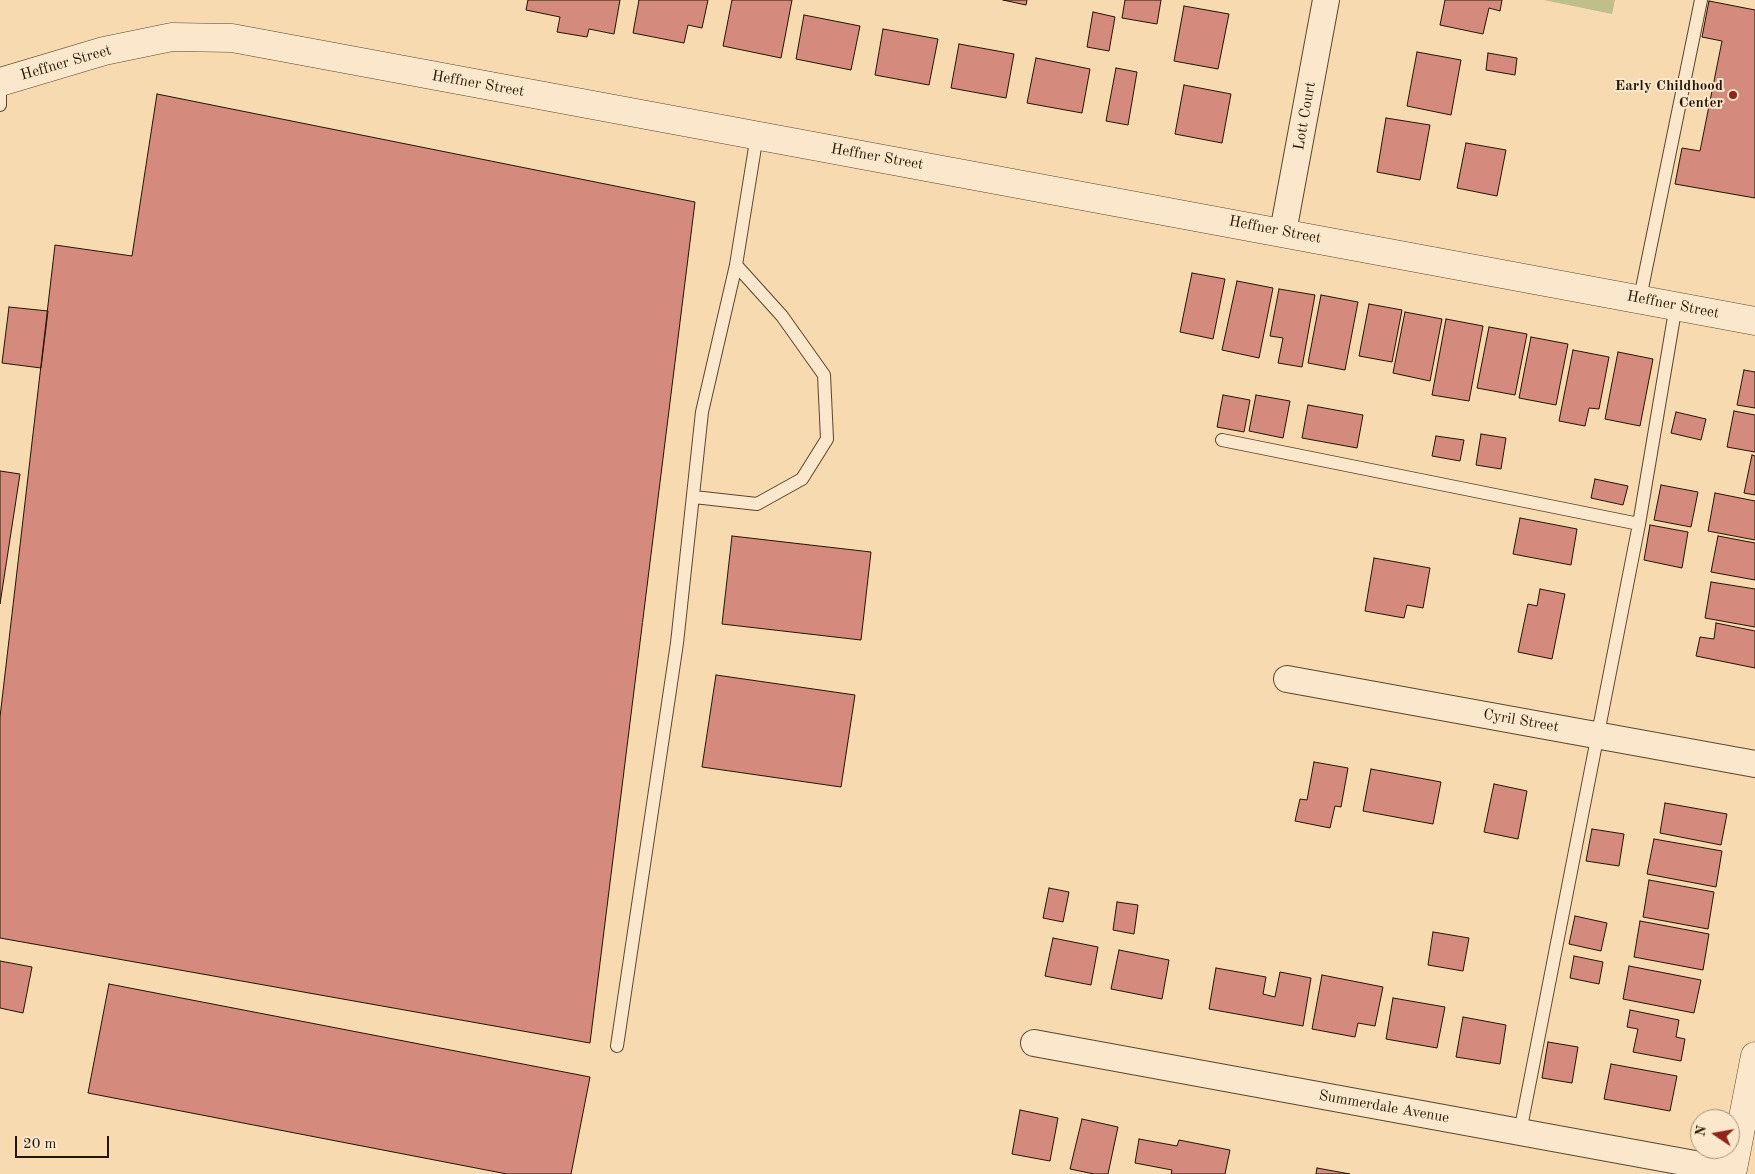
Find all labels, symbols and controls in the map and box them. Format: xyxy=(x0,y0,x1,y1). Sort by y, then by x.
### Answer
street label: Heffner Street xyxy=(18,41,114,85)
street label: Heffner Street xyxy=(430,67,526,101)
place label: Early Childhood Center xyxy=(1615,77,1723,112)
street label: Lott Court xyxy=(1290,80,1320,152)
marker: Early Childhood Center xyxy=(1727,89,1739,101)
street label: Heffner Street xyxy=(829,140,925,174)
street label: Heffner Street xyxy=(1227,212,1323,248)
street label: Heffner Street xyxy=(1625,287,1721,323)
street label: Cyril Street xyxy=(1482,706,1560,736)
street label: Summerdale Avenue xyxy=(1317,1087,1451,1127)
north arrow xyxy=(1690,1109,1740,1159)
text: N xyxy=(1693,1124,1709,1138)
scale bar xyxy=(18,1126,111,1158)
text: 20 m xyxy=(23,1137,57,1152)

